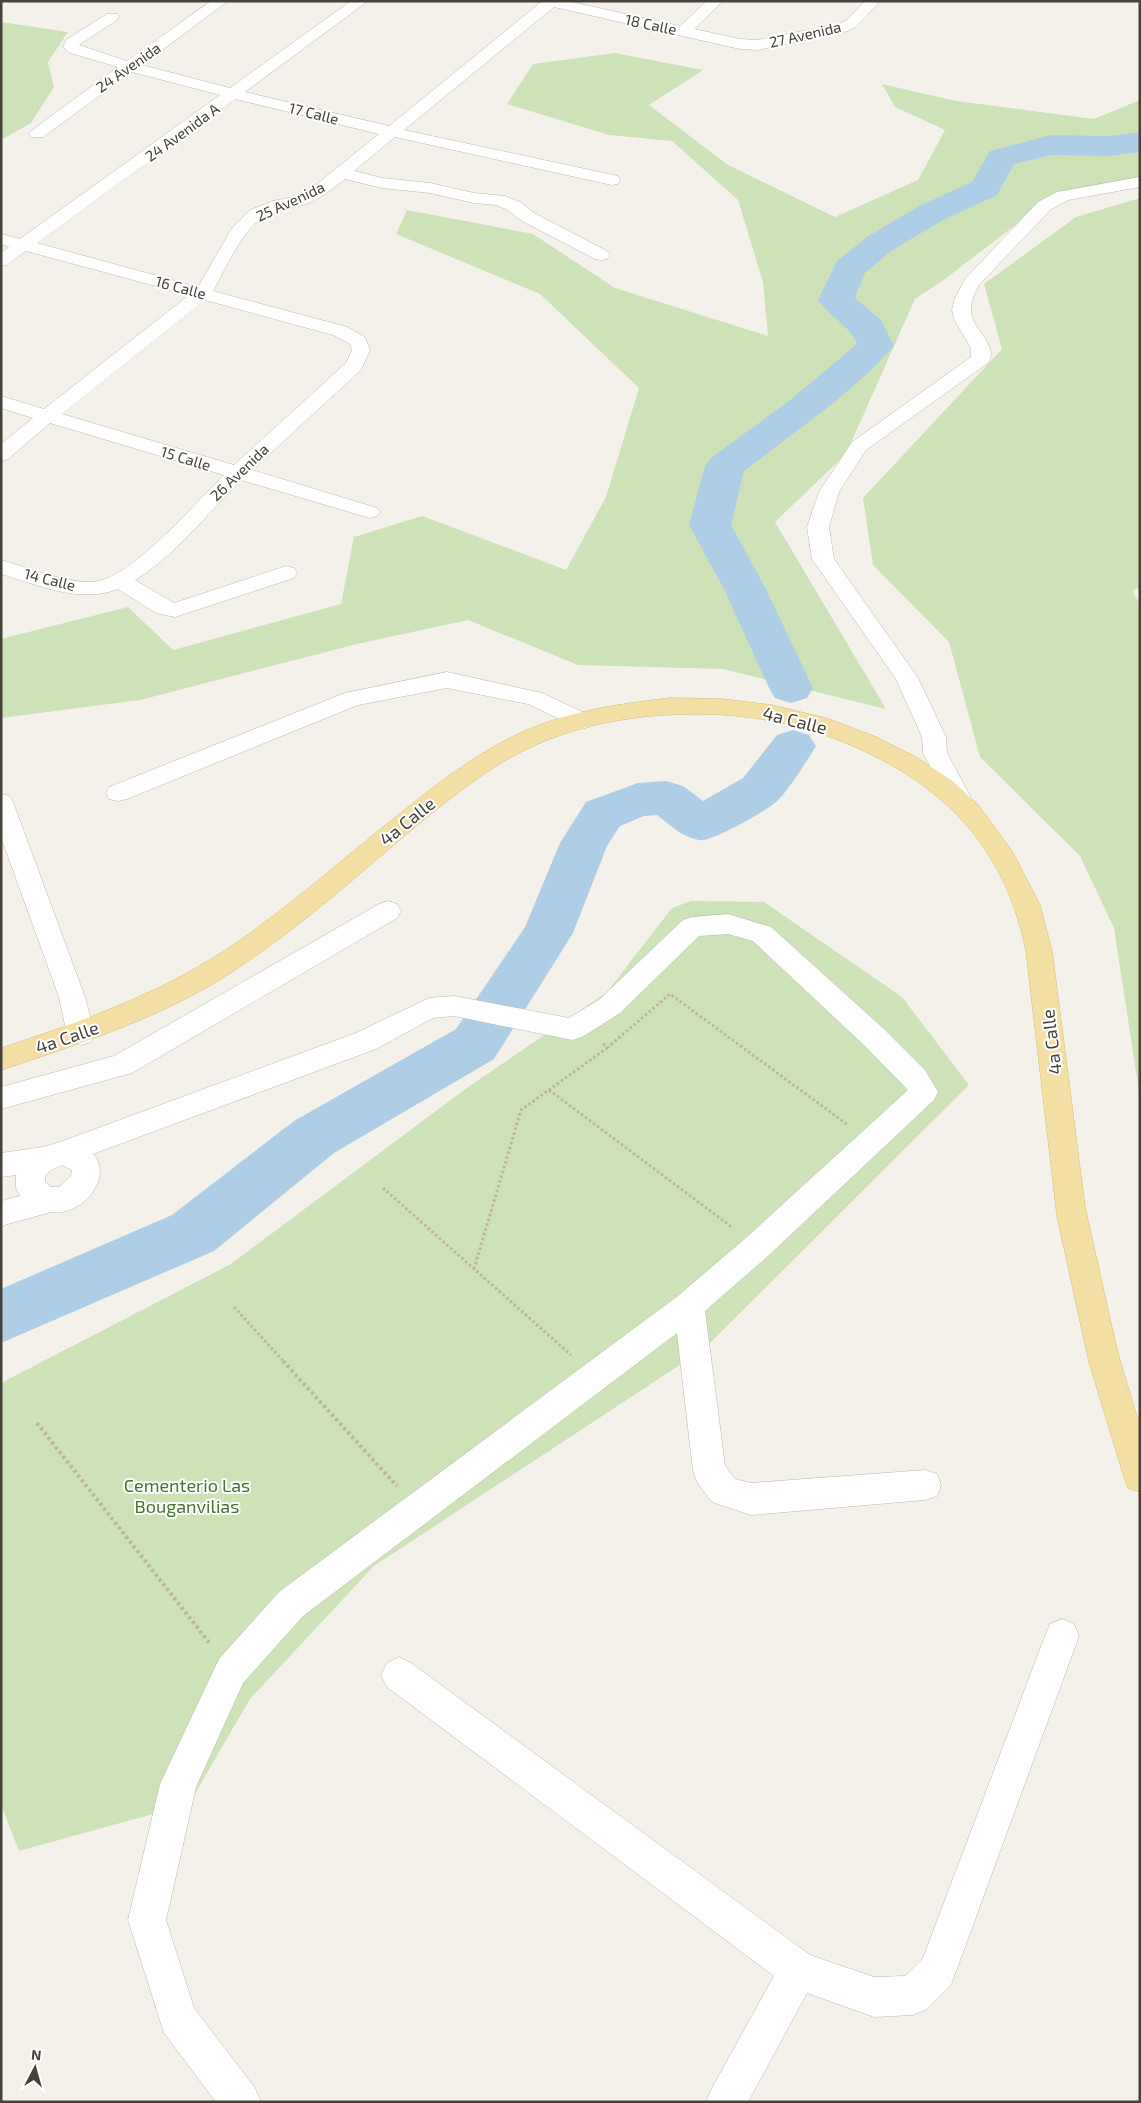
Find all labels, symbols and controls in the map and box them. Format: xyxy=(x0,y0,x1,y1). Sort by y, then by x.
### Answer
street label: 18 Calle xyxy=(624,10,678,38)
street label: 27 Avenida xyxy=(767,17,843,51)
street label: 24 Avenida xyxy=(92,38,164,96)
street label: 17 Calle xyxy=(287,98,341,128)
street label: 24 Avenida A xyxy=(141,99,223,165)
street label: 25 Avenida xyxy=(253,177,327,225)
street label: 16 Calle xyxy=(154,272,208,302)
street label: 26 Avenida xyxy=(206,440,272,504)
street label: 15 Calle xyxy=(159,442,213,474)
street label: 14 Calle xyxy=(22,564,78,594)
street label: 4a Calle xyxy=(761,701,829,739)
street label: 4a Calle xyxy=(375,792,439,850)
street label: 4a Calle xyxy=(1036,1008,1066,1076)
street label: 4a Calle xyxy=(32,1016,102,1058)
park label: Cementerio Las Bouganvilias xyxy=(124,1474,250,1517)
north arrow xyxy=(10,2043,60,2093)
text: N xyxy=(30,2046,42,2064)

